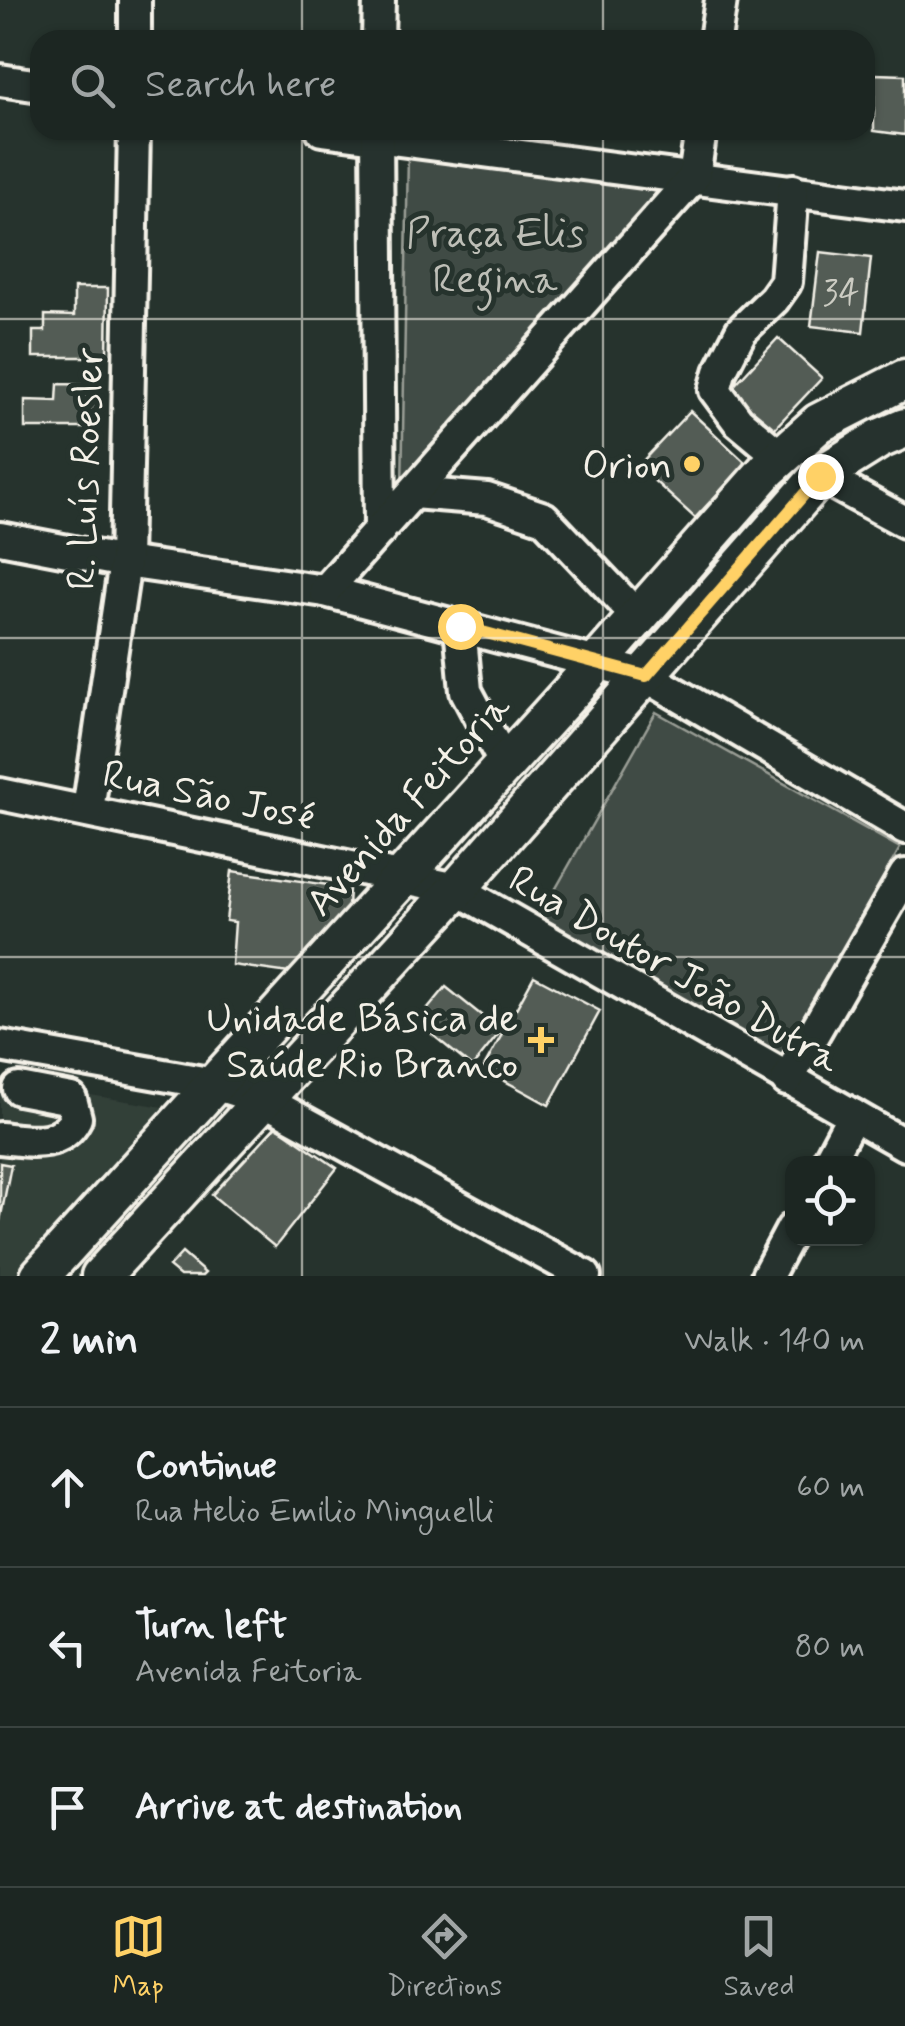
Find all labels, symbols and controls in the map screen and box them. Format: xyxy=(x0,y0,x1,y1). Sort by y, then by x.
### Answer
search box xyxy=(30,30,875,140)
icon: search xyxy=(65,58,120,113)
text: Search here xyxy=(145,61,336,110)
park label: Praça Elis Regina xyxy=(406,209,584,311)
house number: 34 xyxy=(822,271,860,317)
street label: R. Luís Roesler xyxy=(57,347,117,591)
place label: Orion xyxy=(582,441,672,493)
marker: Orion xyxy=(681,453,703,475)
route end xyxy=(798,454,844,500)
route start xyxy=(438,604,484,650)
street label: Avenida Feitoria xyxy=(295,683,524,929)
street label: Rua São José xyxy=(98,749,319,845)
street label: Rua Doutor João Dutra xyxy=(498,855,849,1087)
place label: Unidade Básica de Saúde Rio Branco xyxy=(206,994,518,1092)
marker: Unidade Básica de Saúde Rio Branco xyxy=(528,1027,554,1053)
map controls xyxy=(785,1156,875,1246)
button: locate xyxy=(785,1156,875,1246)
text: 2 min xyxy=(40,1314,139,1369)
text: Walk · 140 m xyxy=(684,1320,865,1362)
text: Continue xyxy=(135,1442,277,1491)
icon: ahead xyxy=(40,1460,95,1515)
text: 60 m xyxy=(796,1466,865,1508)
text: Rua Helio Emilio Minguelli xyxy=(135,1491,494,1533)
text: Turn left xyxy=(135,1602,287,1651)
icon: left xyxy=(40,1620,95,1675)
text: 80 m xyxy=(795,1626,865,1668)
text: Avenida Feitoria xyxy=(135,1651,362,1693)
icon: arrive xyxy=(40,1780,95,1835)
text: Arrive at destination xyxy=(135,1783,462,1832)
tab: Map xyxy=(111,1909,166,2006)
tab: Directions xyxy=(387,1909,502,2006)
tab: Saved xyxy=(724,1909,794,2006)

